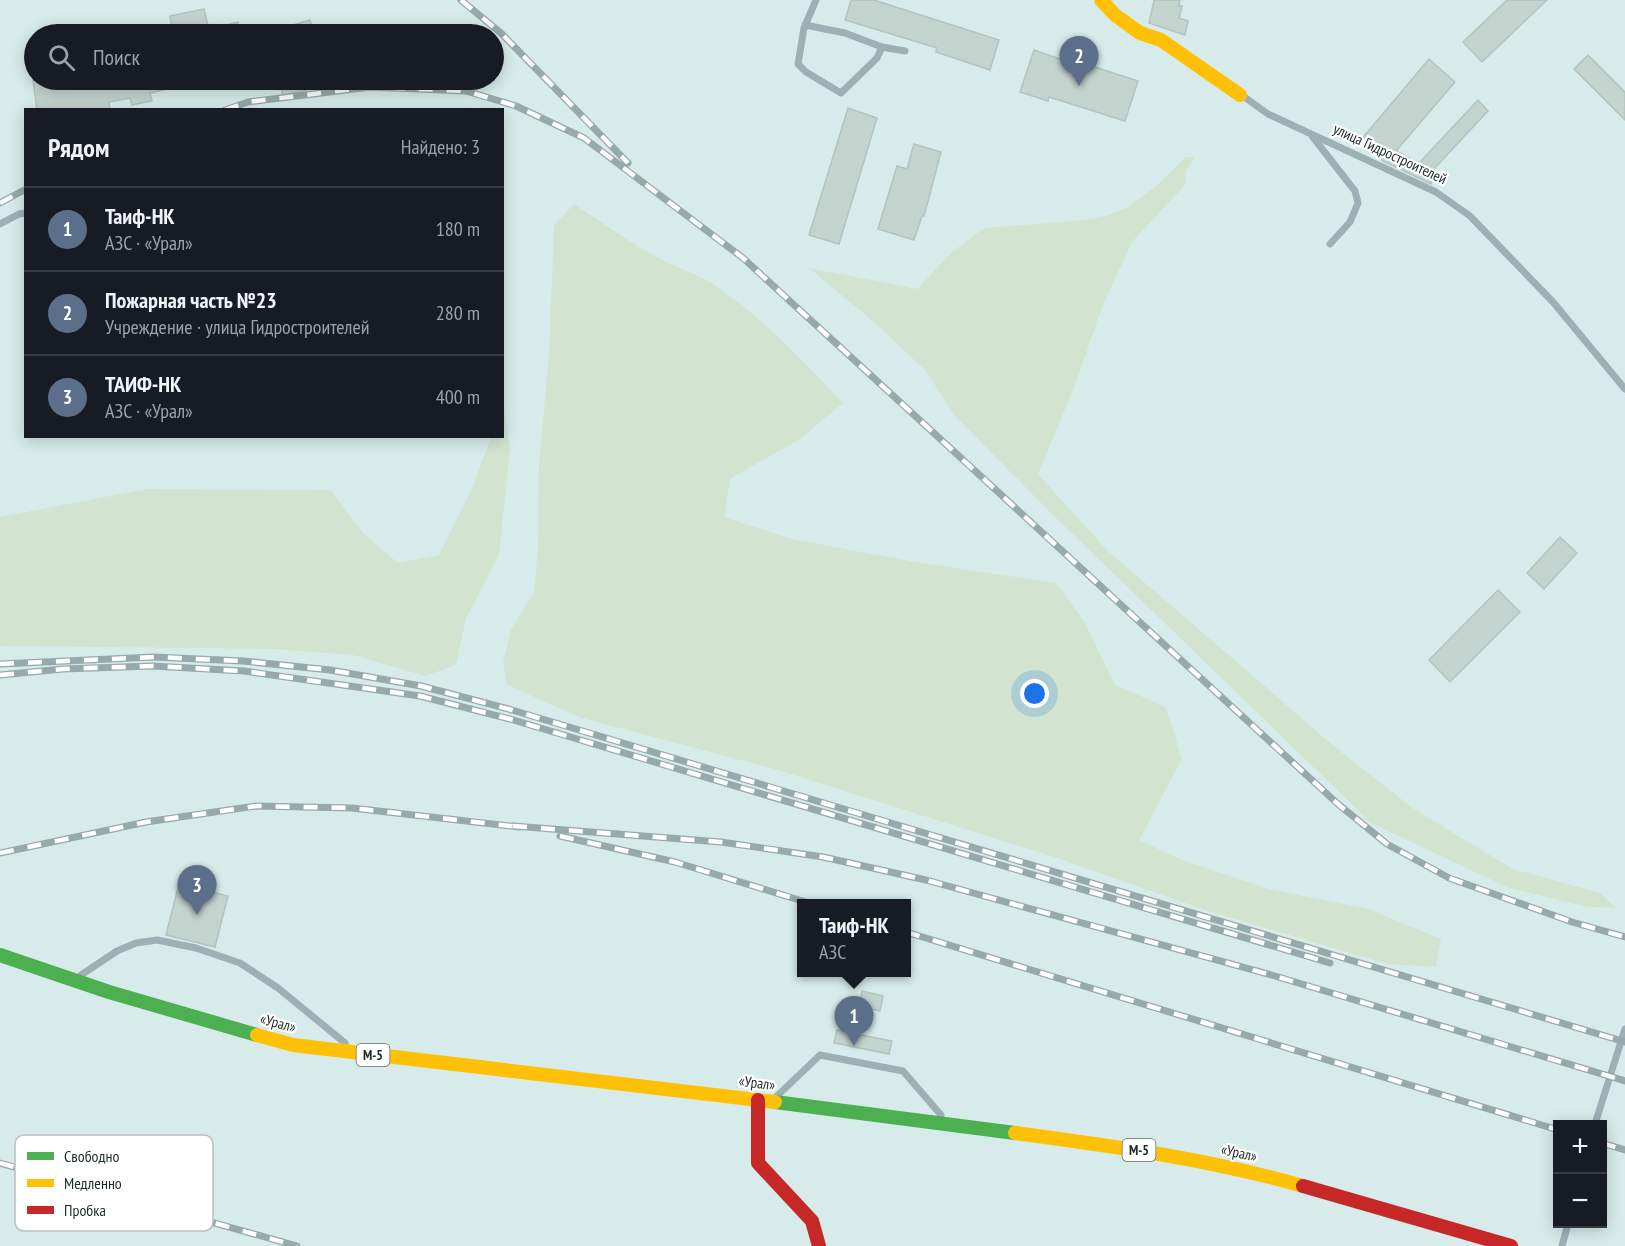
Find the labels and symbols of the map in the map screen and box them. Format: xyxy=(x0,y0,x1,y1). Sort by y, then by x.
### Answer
pin: 2 xyxy=(1060,36,1098,86)
street label: улица Гидростроителей xyxy=(1330,119,1450,188)
your location xyxy=(1020,679,1049,708)
pin: 3 xyxy=(178,866,216,915)
pin: 1 xyxy=(834,996,874,1046)
street label: «Урал» xyxy=(258,1009,298,1036)
road number: М-5 xyxy=(356,1044,389,1066)
street label: «Урал» xyxy=(738,1071,776,1094)
legend xyxy=(15,1135,213,1231)
road number: М-5 xyxy=(1122,1139,1156,1161)
street label: «Урал» xyxy=(1219,1139,1259,1166)
text: Свободно xyxy=(64,1146,119,1166)
text: Медленно xyxy=(64,1173,122,1193)
text: Пробка xyxy=(64,1200,106,1220)

